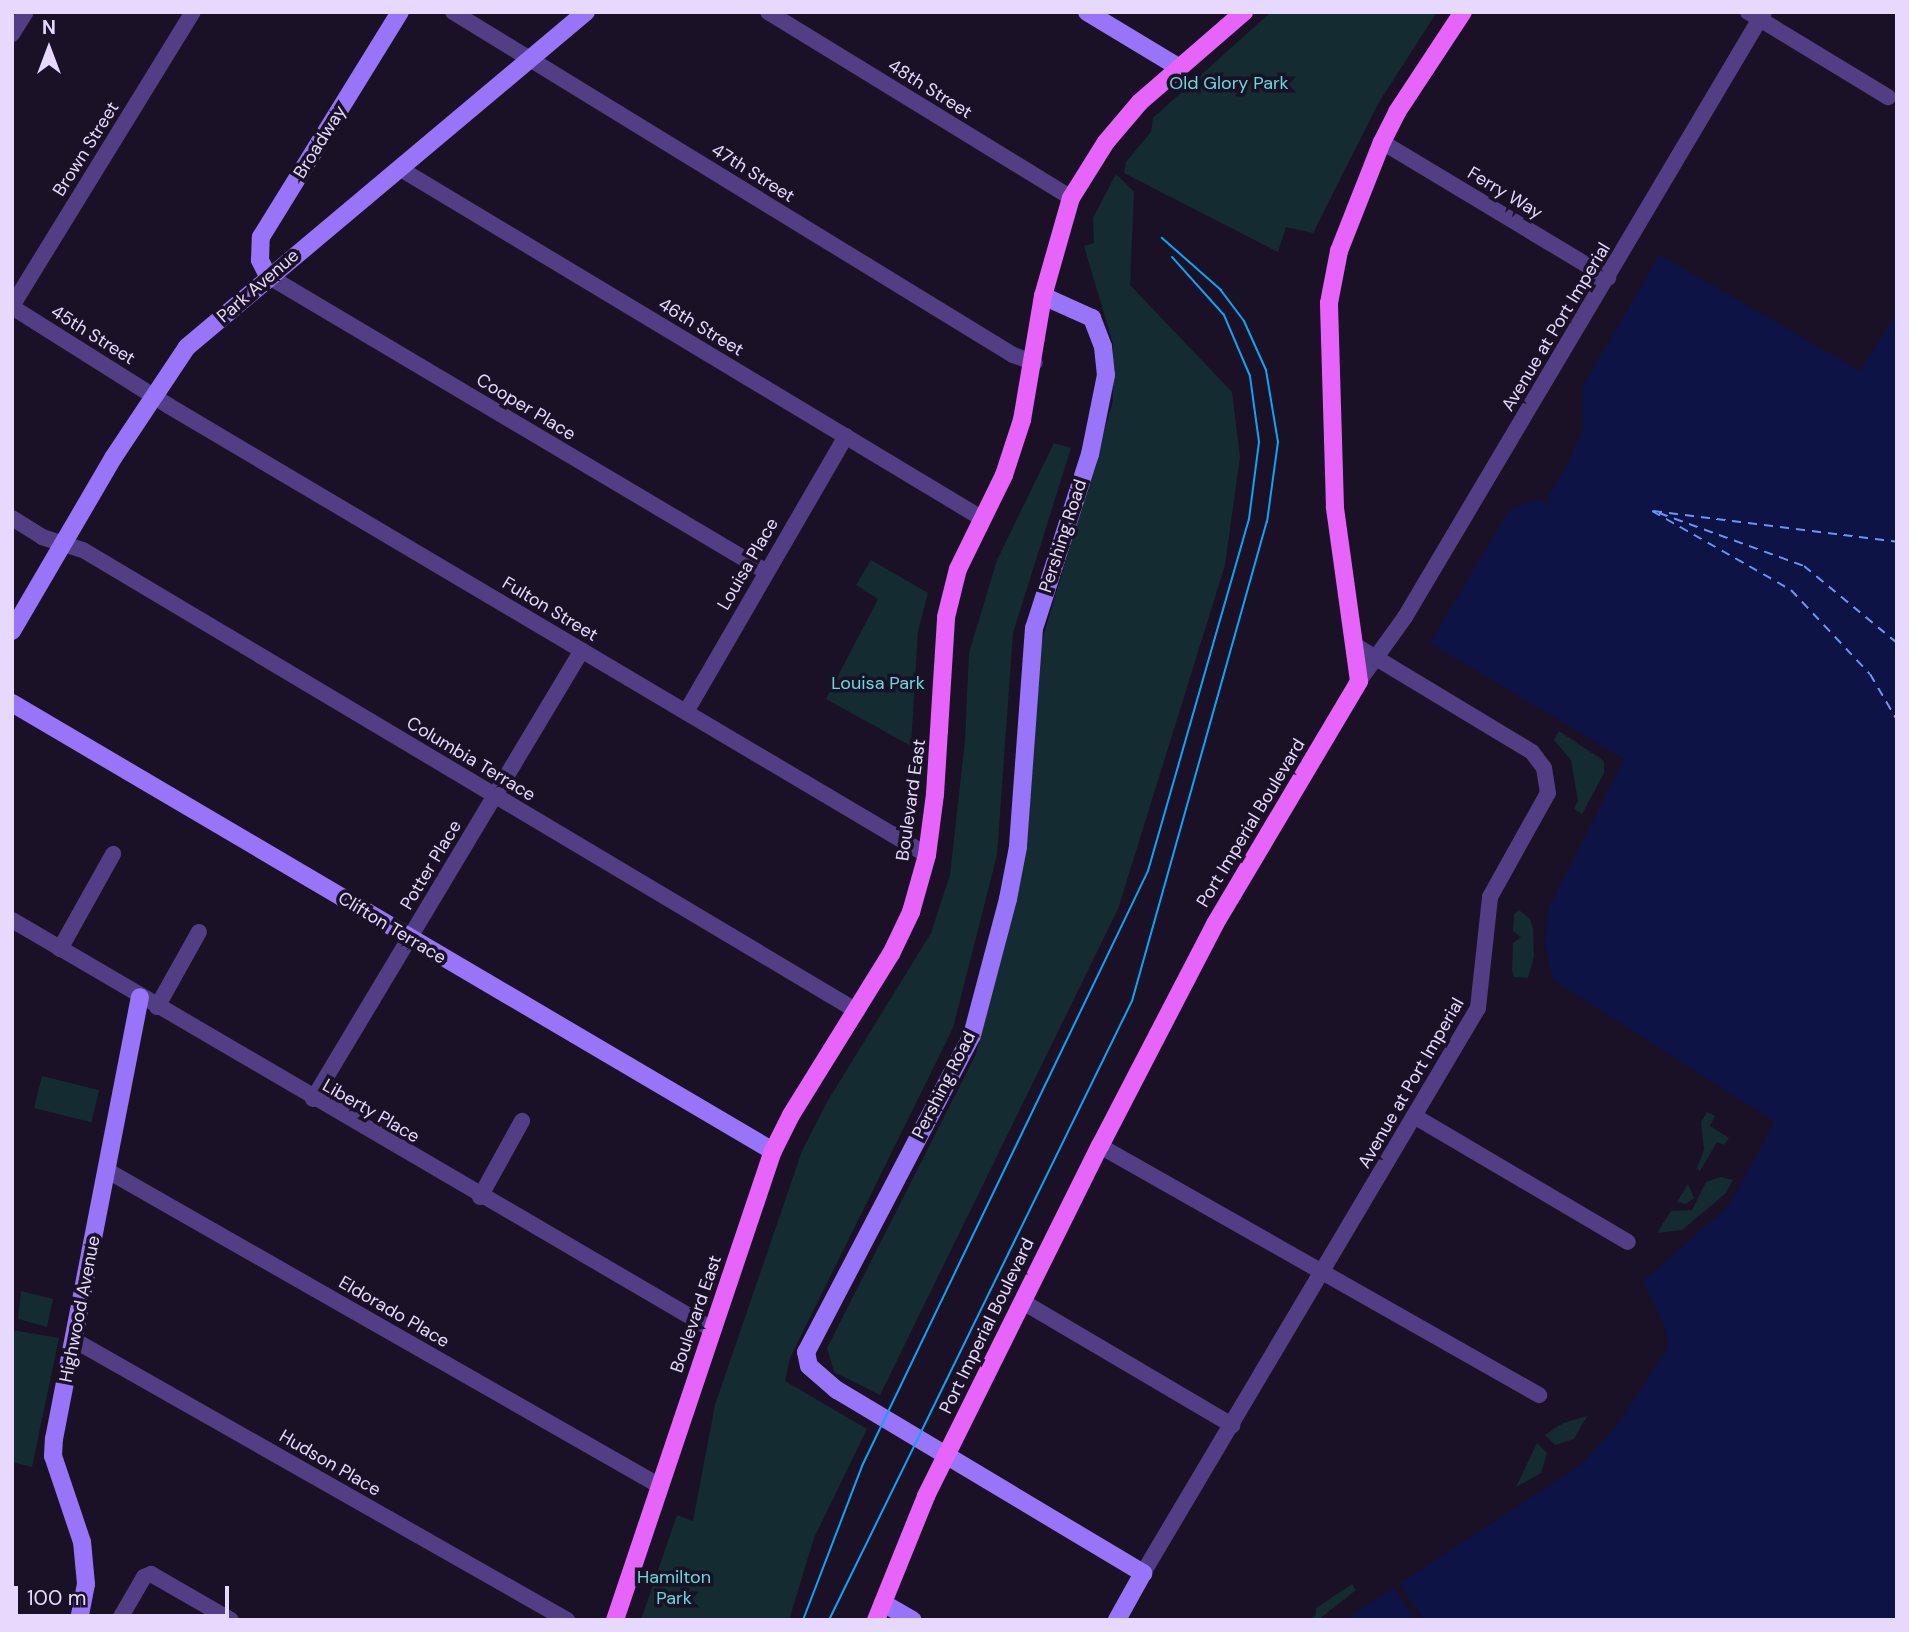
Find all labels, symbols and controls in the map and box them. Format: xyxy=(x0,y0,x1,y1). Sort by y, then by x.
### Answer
north arrow xyxy=(14,14,84,84)
text: N xyxy=(42,15,56,40)
street label: 48th Street xyxy=(884,55,976,123)
park label: Old Glory Park xyxy=(1169,72,1289,94)
street label: Brown Street xyxy=(48,98,124,200)
street label: Broadway xyxy=(289,102,351,182)
street label: 47th Street xyxy=(708,139,798,207)
street label: Ferry Way xyxy=(1464,162,1546,224)
street label: Avenue at Port Imperial xyxy=(1497,239,1615,415)
street label: Park Avenue xyxy=(213,245,303,327)
street label: 46th Street xyxy=(655,293,747,361)
street label: 45th Street xyxy=(47,301,139,369)
street label: Cooper Place xyxy=(472,369,580,445)
street label: Pershing Road xyxy=(1035,477,1091,595)
street label: Louisa Place xyxy=(713,514,783,614)
street label: Fulton Street xyxy=(498,572,602,646)
park label: Louisa Park xyxy=(831,672,925,694)
street label: Columbia Terrace xyxy=(403,712,539,806)
street label: Port Imperial Boulevard xyxy=(1192,735,1310,911)
street label: Boulevard East xyxy=(892,738,930,862)
street label: Potter Place xyxy=(396,816,466,914)
street label: Clifton Terrace xyxy=(334,887,450,969)
street label: Avenue at Port Imperial xyxy=(1353,994,1469,1172)
street label: Pershing Road xyxy=(908,1028,980,1142)
street label: Liberty Place xyxy=(319,1075,423,1147)
street label: Highwood Avenue xyxy=(55,1234,105,1384)
street label: Port Imperial Boulevard xyxy=(935,1235,1039,1417)
street label: Boulevard East xyxy=(666,1253,726,1375)
street label: Eldorado Place xyxy=(335,1272,453,1352)
street label: Hudson Place xyxy=(275,1425,385,1501)
park label: Hamilton Park xyxy=(637,1567,711,1610)
scale bar xyxy=(18,1572,233,1616)
text: 100 m xyxy=(27,1584,87,1612)

